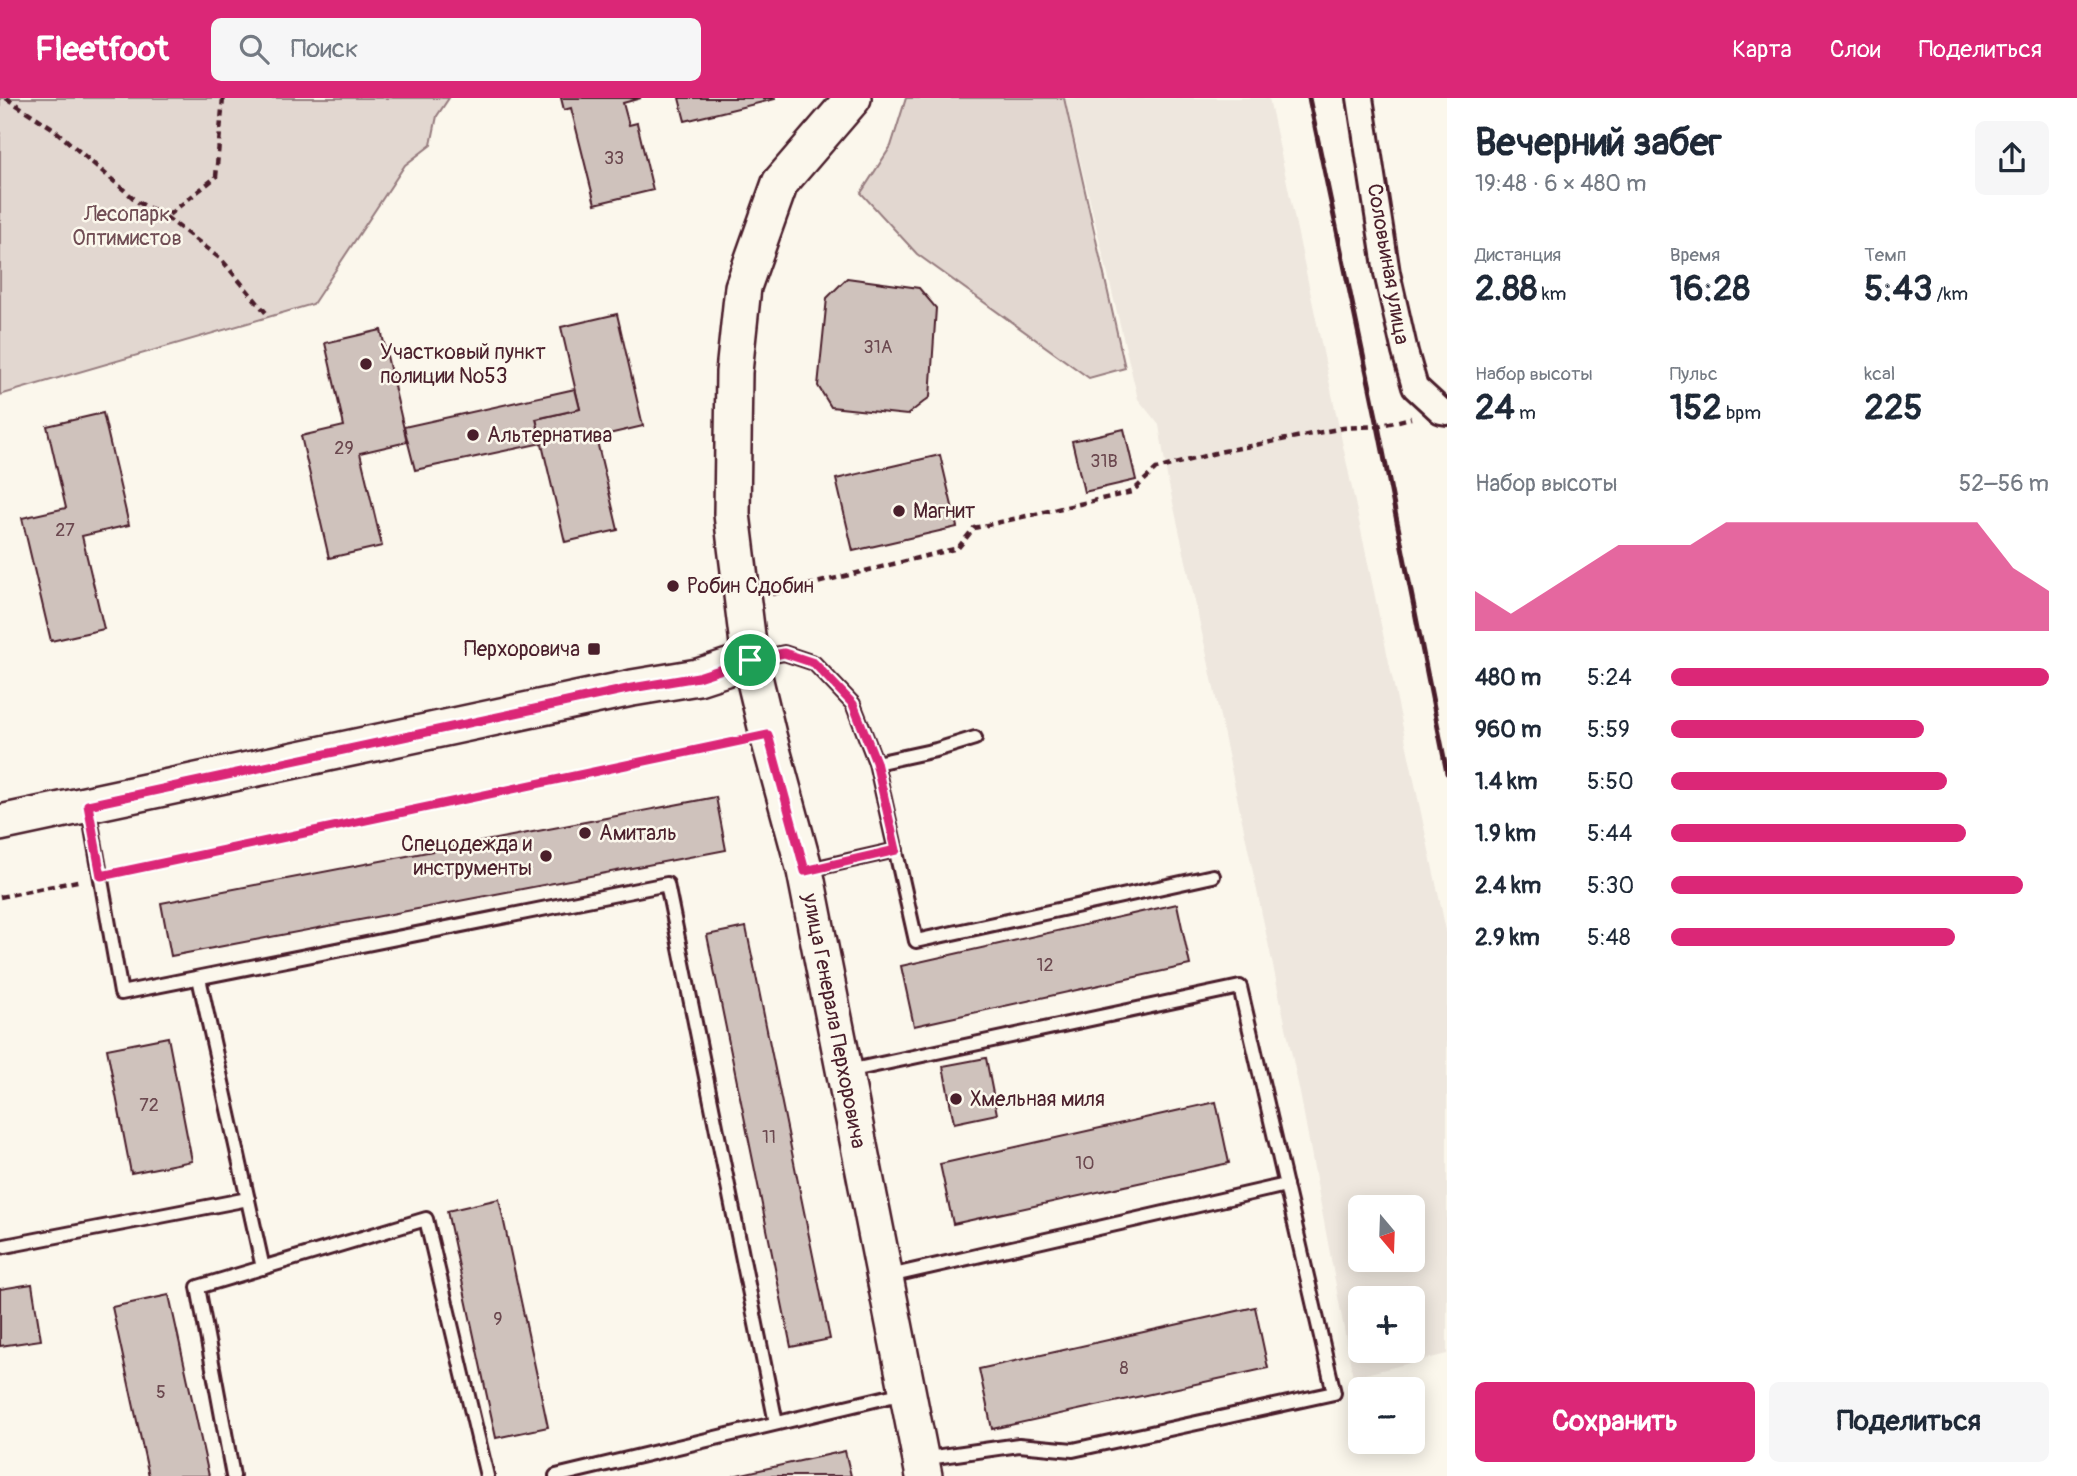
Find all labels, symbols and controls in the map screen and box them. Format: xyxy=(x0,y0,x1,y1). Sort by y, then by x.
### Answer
search box xyxy=(211,18,701,81)
text: Fleetfoot xyxy=(35,29,169,70)
icon: search xyxy=(235,30,273,68)
text: Поиск xyxy=(291,33,358,65)
text: Карта xyxy=(1732,35,1792,64)
text: Слои xyxy=(1830,35,1881,64)
text: Поделиться xyxy=(1919,35,2042,64)
text: Вечерний забег xyxy=(1475,119,1722,167)
button: share xyxy=(1975,121,2049,195)
house number: 33 xyxy=(604,147,624,170)
text: 19:48 · 6 × 480 m xyxy=(1475,169,1646,198)
street label: Соловьиная улица xyxy=(1361,181,1415,347)
park label: Лесопарк Оптимистов xyxy=(72,201,182,252)
text: Дистанция xyxy=(1475,243,1561,267)
text: Время xyxy=(1670,243,1720,267)
text: Темп xyxy=(1864,243,1906,267)
text: 2.88 xyxy=(1475,267,1538,311)
text: 16:28 xyxy=(1670,267,1750,311)
text: 5:43 xyxy=(1864,267,1932,311)
text: km xyxy=(1538,282,1566,306)
text: /km xyxy=(1932,282,1968,306)
house number: 31А xyxy=(864,336,893,359)
place label: Участковый пункт полиции №53 xyxy=(380,339,546,390)
marker: Участковый пункт полиции №53 xyxy=(358,356,374,372)
text: Набор высоты xyxy=(1475,362,1593,386)
text: Пульс xyxy=(1670,362,1718,386)
text: kcal xyxy=(1864,362,1895,386)
text: 24 xyxy=(1475,386,1515,430)
text: 152 xyxy=(1670,386,1722,430)
text: 225 xyxy=(1864,386,1922,430)
text: m xyxy=(1515,401,1536,425)
text: bpm xyxy=(1722,401,1761,425)
place label: Альтернатива xyxy=(487,422,612,449)
marker: Альтернатива xyxy=(465,427,481,443)
house number: 29 xyxy=(334,437,354,460)
house number: 31В xyxy=(1090,450,1118,473)
text: Набор высоты xyxy=(1475,469,1617,498)
text: 52–56 m xyxy=(1959,469,2049,498)
place label: Магнит xyxy=(913,498,976,525)
marker: Магнит xyxy=(891,503,907,519)
house number: 27 xyxy=(55,519,75,542)
place label: Робин Сдобин xyxy=(687,573,814,600)
marker: Робин Сдобин xyxy=(665,578,681,594)
pin xyxy=(720,630,780,690)
place label: Перхоровича xyxy=(464,636,580,663)
marker: Перхоровича xyxy=(586,641,602,657)
icon: arrive xyxy=(731,641,769,679)
text: 480 m xyxy=(1475,663,1541,692)
text: 5:24 xyxy=(1587,663,1632,692)
text: 960 m xyxy=(1475,715,1541,744)
text: 5:59 xyxy=(1587,715,1630,744)
text: 1.4 km xyxy=(1475,767,1537,796)
text: 5:50 xyxy=(1587,767,1634,796)
text: 1.9 km xyxy=(1475,819,1536,848)
text: 5:44 xyxy=(1587,819,1632,848)
place label: Амиталь xyxy=(599,820,677,847)
marker: Амиталь xyxy=(577,825,593,841)
place label: Спецодежда и инструменты xyxy=(401,831,532,882)
marker: Спецодежда и инструменты xyxy=(538,848,554,864)
text: 2.4 km xyxy=(1475,871,1541,900)
text: 5:30 xyxy=(1587,871,1634,900)
street label: улица Генерала Перхоровича xyxy=(796,890,872,1151)
text: 2.9 km xyxy=(1475,923,1540,952)
text: 5:48 xyxy=(1587,923,1631,952)
house number: 12 xyxy=(1036,954,1054,977)
place label: Хмельная миля xyxy=(970,1086,1105,1113)
marker: Хмельная миля xyxy=(948,1091,964,1107)
house number: 72 xyxy=(139,1094,159,1117)
house number: 11 xyxy=(762,1126,776,1149)
house number: 10 xyxy=(1075,1152,1095,1175)
north arrow xyxy=(1348,1195,1424,1272)
map controls xyxy=(1348,1195,1425,1454)
button: + xyxy=(1348,1286,1425,1363)
house number: 9 xyxy=(493,1308,503,1331)
house number: 8 xyxy=(1119,1357,1129,1380)
button: − xyxy=(1348,1377,1425,1454)
house number: 5 xyxy=(156,1381,166,1404)
button: Сохранить xyxy=(1475,1382,1755,1462)
button: Поделиться xyxy=(1769,1382,2049,1462)

